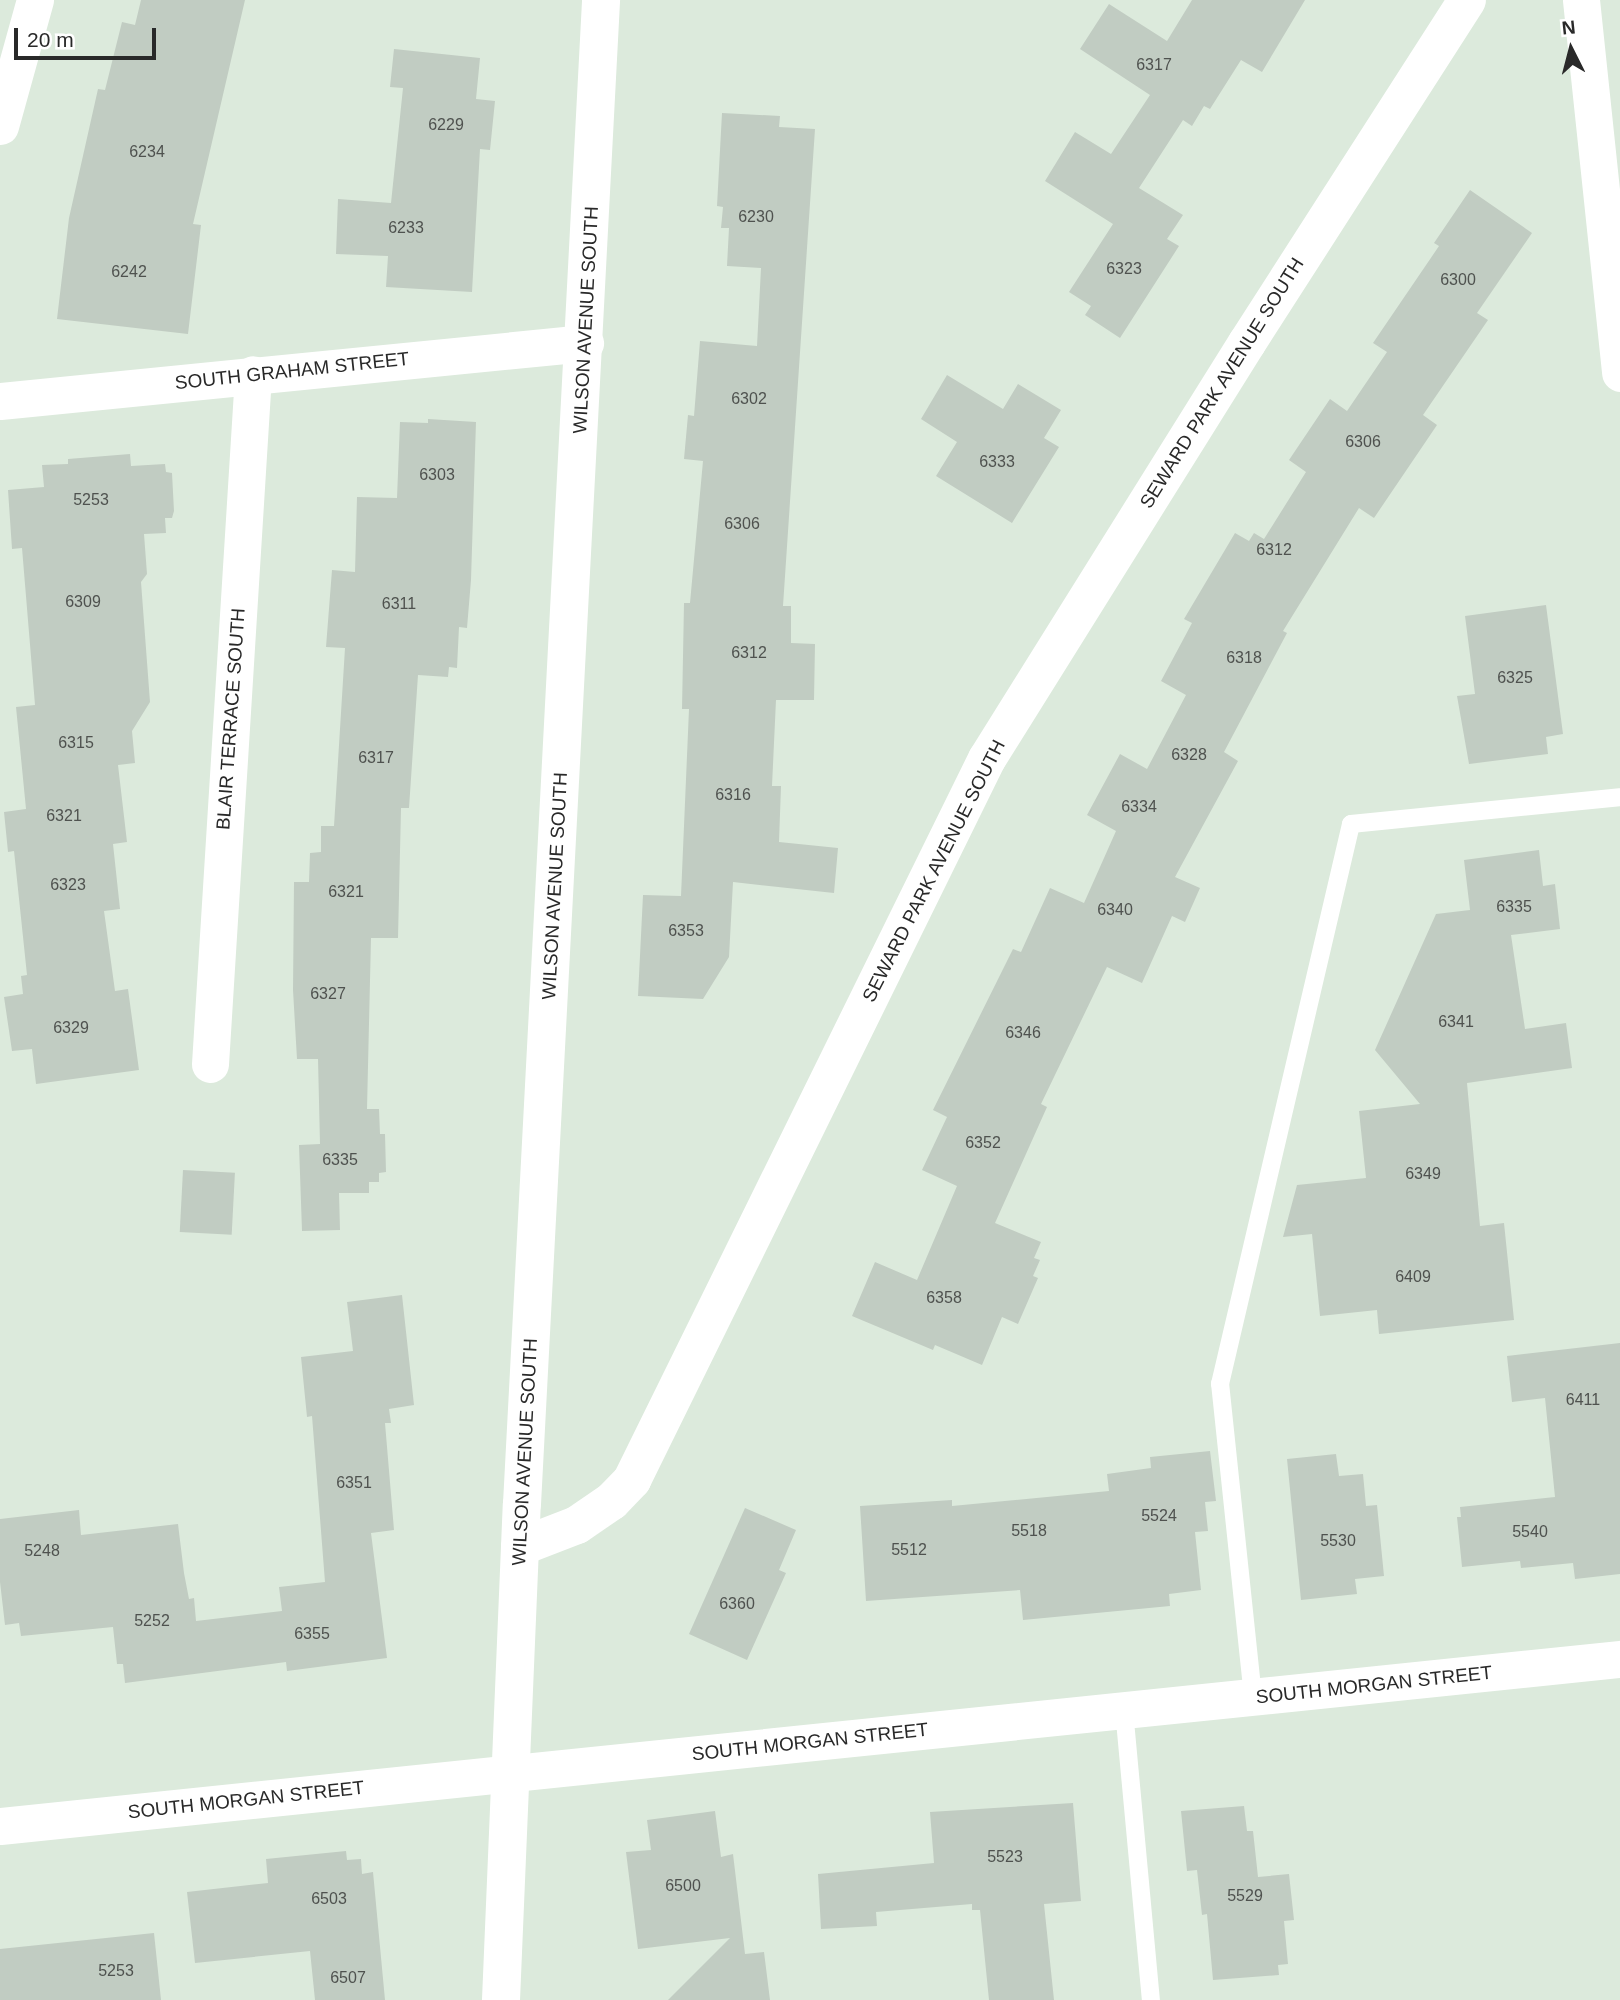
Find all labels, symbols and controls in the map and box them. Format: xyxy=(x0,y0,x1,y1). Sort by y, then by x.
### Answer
scale bar xyxy=(18,14,159,58)
north arrow xyxy=(1536,14,1606,84)
text: N xyxy=(1561,16,1577,39)
text: 20 m xyxy=(27,28,74,51)
house number: 6317 xyxy=(1136,55,1172,75)
house number: 6229 xyxy=(428,115,464,135)
house number: 6234 xyxy=(129,142,165,162)
street label: WILSON AVENUE SOUTH xyxy=(569,205,603,435)
house number: 6230 xyxy=(738,207,774,227)
house number: 6233 xyxy=(388,218,424,238)
street label: SEWARD PARK AVENUE SOUTH xyxy=(1135,253,1309,513)
house number: 6323 xyxy=(1106,259,1142,279)
house number: 6242 xyxy=(111,262,147,282)
house number: 6300 xyxy=(1440,270,1476,290)
street label: SOUTH GRAHAM STREET xyxy=(174,347,410,395)
house number: 6302 xyxy=(731,389,767,409)
house number: 6306 xyxy=(1345,432,1381,452)
house number: 6333 xyxy=(979,452,1015,472)
house number: 6303 xyxy=(419,465,455,485)
house number: 5253 xyxy=(73,490,109,510)
house number: 6306 xyxy=(724,514,760,534)
house number: 6312 xyxy=(1256,540,1292,560)
house number: 6309 xyxy=(65,592,101,612)
house number: 6311 xyxy=(382,594,416,614)
street label: BLAIR TERRACE SOUTH xyxy=(212,607,250,831)
house number: 6312 xyxy=(731,643,767,663)
house number: 6318 xyxy=(1226,648,1262,668)
house number: 6325 xyxy=(1497,668,1533,688)
house number: 6315 xyxy=(58,733,94,753)
street label: SEWARD PARK AVENUE SOUTH xyxy=(858,736,1010,1006)
house number: 6328 xyxy=(1171,745,1207,765)
house number: 6317 xyxy=(358,748,394,768)
street label: WILSON AVENUE SOUTH xyxy=(538,771,572,1001)
house number: 6316 xyxy=(715,785,751,805)
house number: 6334 xyxy=(1121,797,1157,817)
house number: 6321 xyxy=(46,806,82,826)
house number: 6323 xyxy=(50,875,86,895)
house number: 6321 xyxy=(328,882,364,902)
house number: 6335 xyxy=(1496,897,1532,917)
house number: 6340 xyxy=(1097,900,1133,920)
house number: 6353 xyxy=(668,921,704,941)
house number: 6327 xyxy=(310,984,346,1004)
house number: 6341 xyxy=(1438,1012,1474,1032)
house number: 6329 xyxy=(53,1018,89,1038)
house number: 6346 xyxy=(1005,1023,1041,1043)
house number: 6352 xyxy=(965,1133,1001,1153)
house number: 6335 xyxy=(322,1150,358,1170)
house number: 6349 xyxy=(1405,1164,1441,1184)
house number: 6409 xyxy=(1395,1267,1431,1287)
house number: 6358 xyxy=(926,1288,962,1308)
street label: WILSON AVENUE SOUTH xyxy=(508,1337,542,1567)
house number: 6411 xyxy=(1566,1390,1600,1410)
house number: 6351 xyxy=(336,1473,372,1493)
house number: 5524 xyxy=(1141,1506,1177,1526)
house number: 5518 xyxy=(1011,1521,1047,1541)
house number: 5540 xyxy=(1512,1522,1548,1542)
house number: 5530 xyxy=(1320,1531,1356,1551)
house number: 5512 xyxy=(891,1540,927,1560)
house number: 5248 xyxy=(24,1541,60,1561)
house number: 6360 xyxy=(719,1594,755,1614)
house number: 5252 xyxy=(134,1611,170,1631)
house number: 6355 xyxy=(294,1624,330,1644)
street label: SOUTH MORGAN STREET xyxy=(1255,1661,1493,1709)
street label: SOUTH MORGAN STREET xyxy=(691,1718,929,1766)
street label: SOUTH MORGAN STREET xyxy=(127,1776,365,1824)
house number: 5523 xyxy=(987,1847,1023,1867)
house number: 6500 xyxy=(665,1876,701,1896)
house number: 5529 xyxy=(1227,1886,1263,1906)
house number: 6503 xyxy=(311,1889,347,1909)
house number: 5253 xyxy=(98,1961,134,1981)
house number: 6507 xyxy=(330,1968,366,1988)

